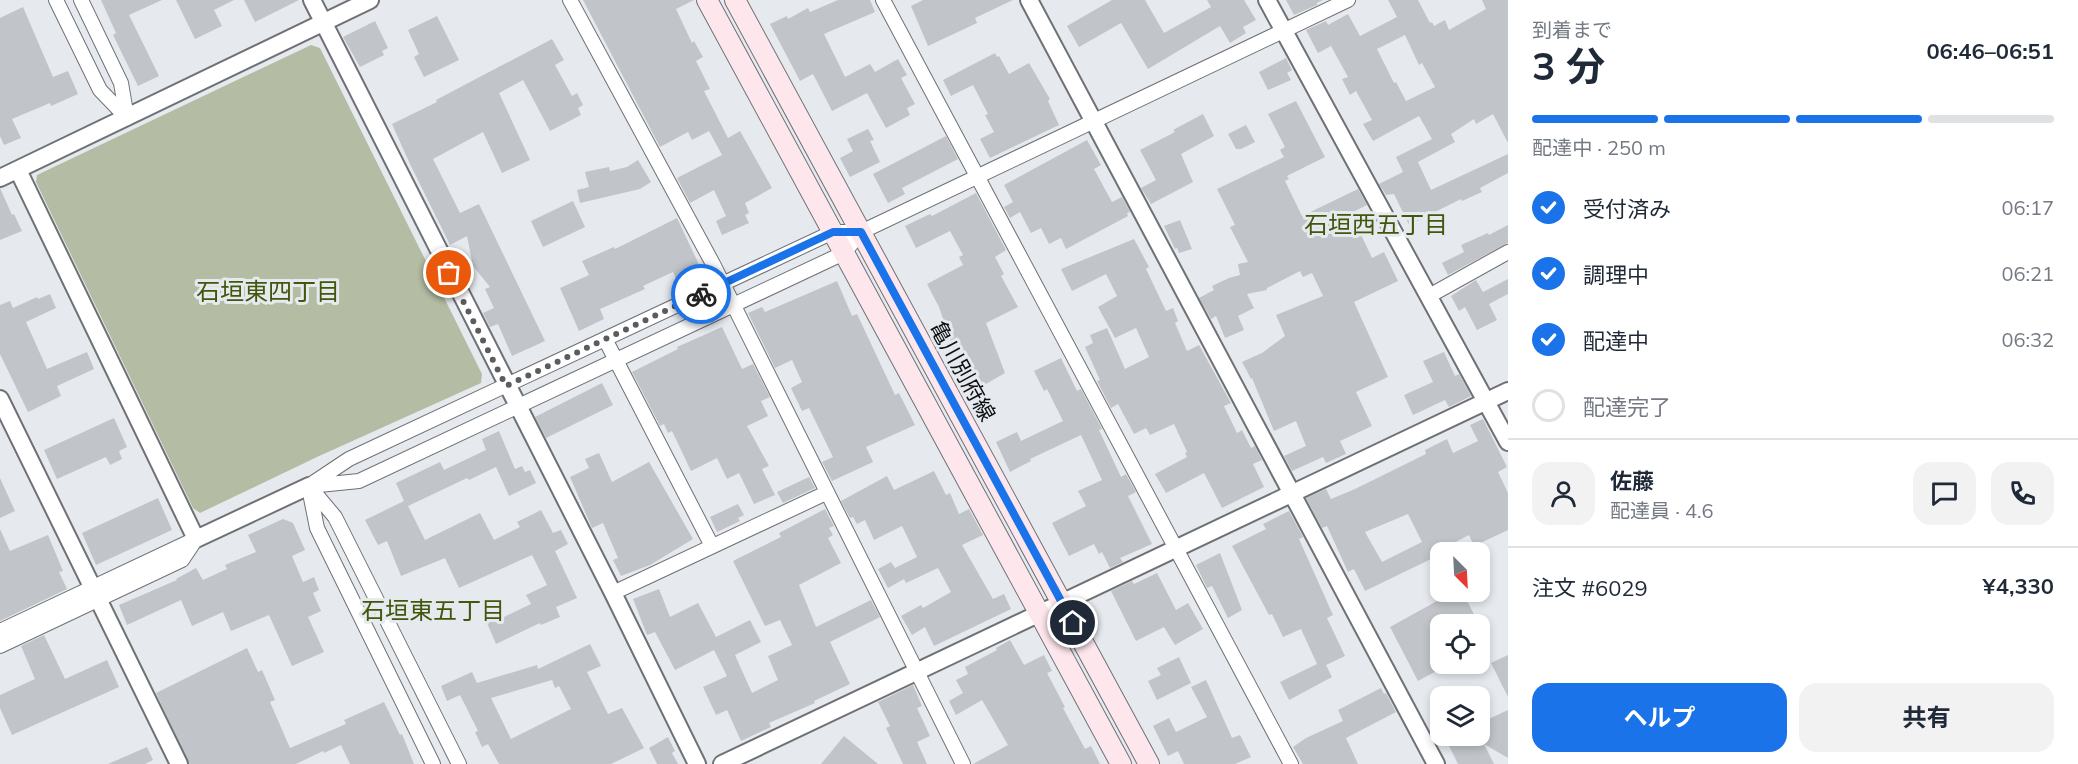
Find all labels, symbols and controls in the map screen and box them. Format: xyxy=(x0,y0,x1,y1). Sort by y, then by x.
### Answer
text: 到着まで xyxy=(1532,17,1612,42)
text: 06:46–06:51 xyxy=(1926,37,2054,65)
text: 3 分 xyxy=(1532,41,1605,90)
text: 配達中 · 250 m xyxy=(1532,135,1666,160)
icon: check xyxy=(1532,191,1565,224)
text: 受付済み xyxy=(1583,195,1671,223)
text: 06:17 xyxy=(2001,195,2054,220)
district label: 石垣西五丁目 xyxy=(1304,209,1448,239)
pin xyxy=(423,247,474,298)
icon: bag xyxy=(432,256,465,289)
icon: check xyxy=(1532,257,1565,290)
text: 調理中 xyxy=(1583,261,1649,289)
text: 06:21 xyxy=(2001,261,2054,286)
courier xyxy=(671,264,731,324)
district label: 石垣東四丁目 xyxy=(196,276,340,306)
icon: bike xyxy=(685,278,718,311)
street label: 亀川別府線 xyxy=(924,316,1002,426)
icon: check xyxy=(1532,323,1565,356)
text: 配達中 xyxy=(1583,327,1649,355)
text: 06:32 xyxy=(2001,327,2054,352)
text: 配達完了 xyxy=(1583,393,1671,421)
button: person xyxy=(1532,462,1595,525)
button: chat xyxy=(1913,462,1976,525)
button: phone xyxy=(1991,462,2054,525)
text: 佐藤 xyxy=(1610,467,1654,495)
text: 配達員 · 4.6 xyxy=(1610,498,1714,523)
north arrow xyxy=(1430,542,1490,602)
map controls xyxy=(1430,542,1490,746)
text: ¥4,330 xyxy=(1983,572,2054,600)
text: 注文 #6029 xyxy=(1532,574,1648,602)
district label: 石垣東五丁目 xyxy=(361,595,505,625)
pin xyxy=(1047,597,1098,648)
icon: home xyxy=(1056,606,1089,639)
button: locate xyxy=(1430,614,1490,674)
button: ヘルプ xyxy=(1532,683,1787,752)
button: 共有 xyxy=(1799,683,2054,752)
button: layers xyxy=(1430,686,1490,746)

